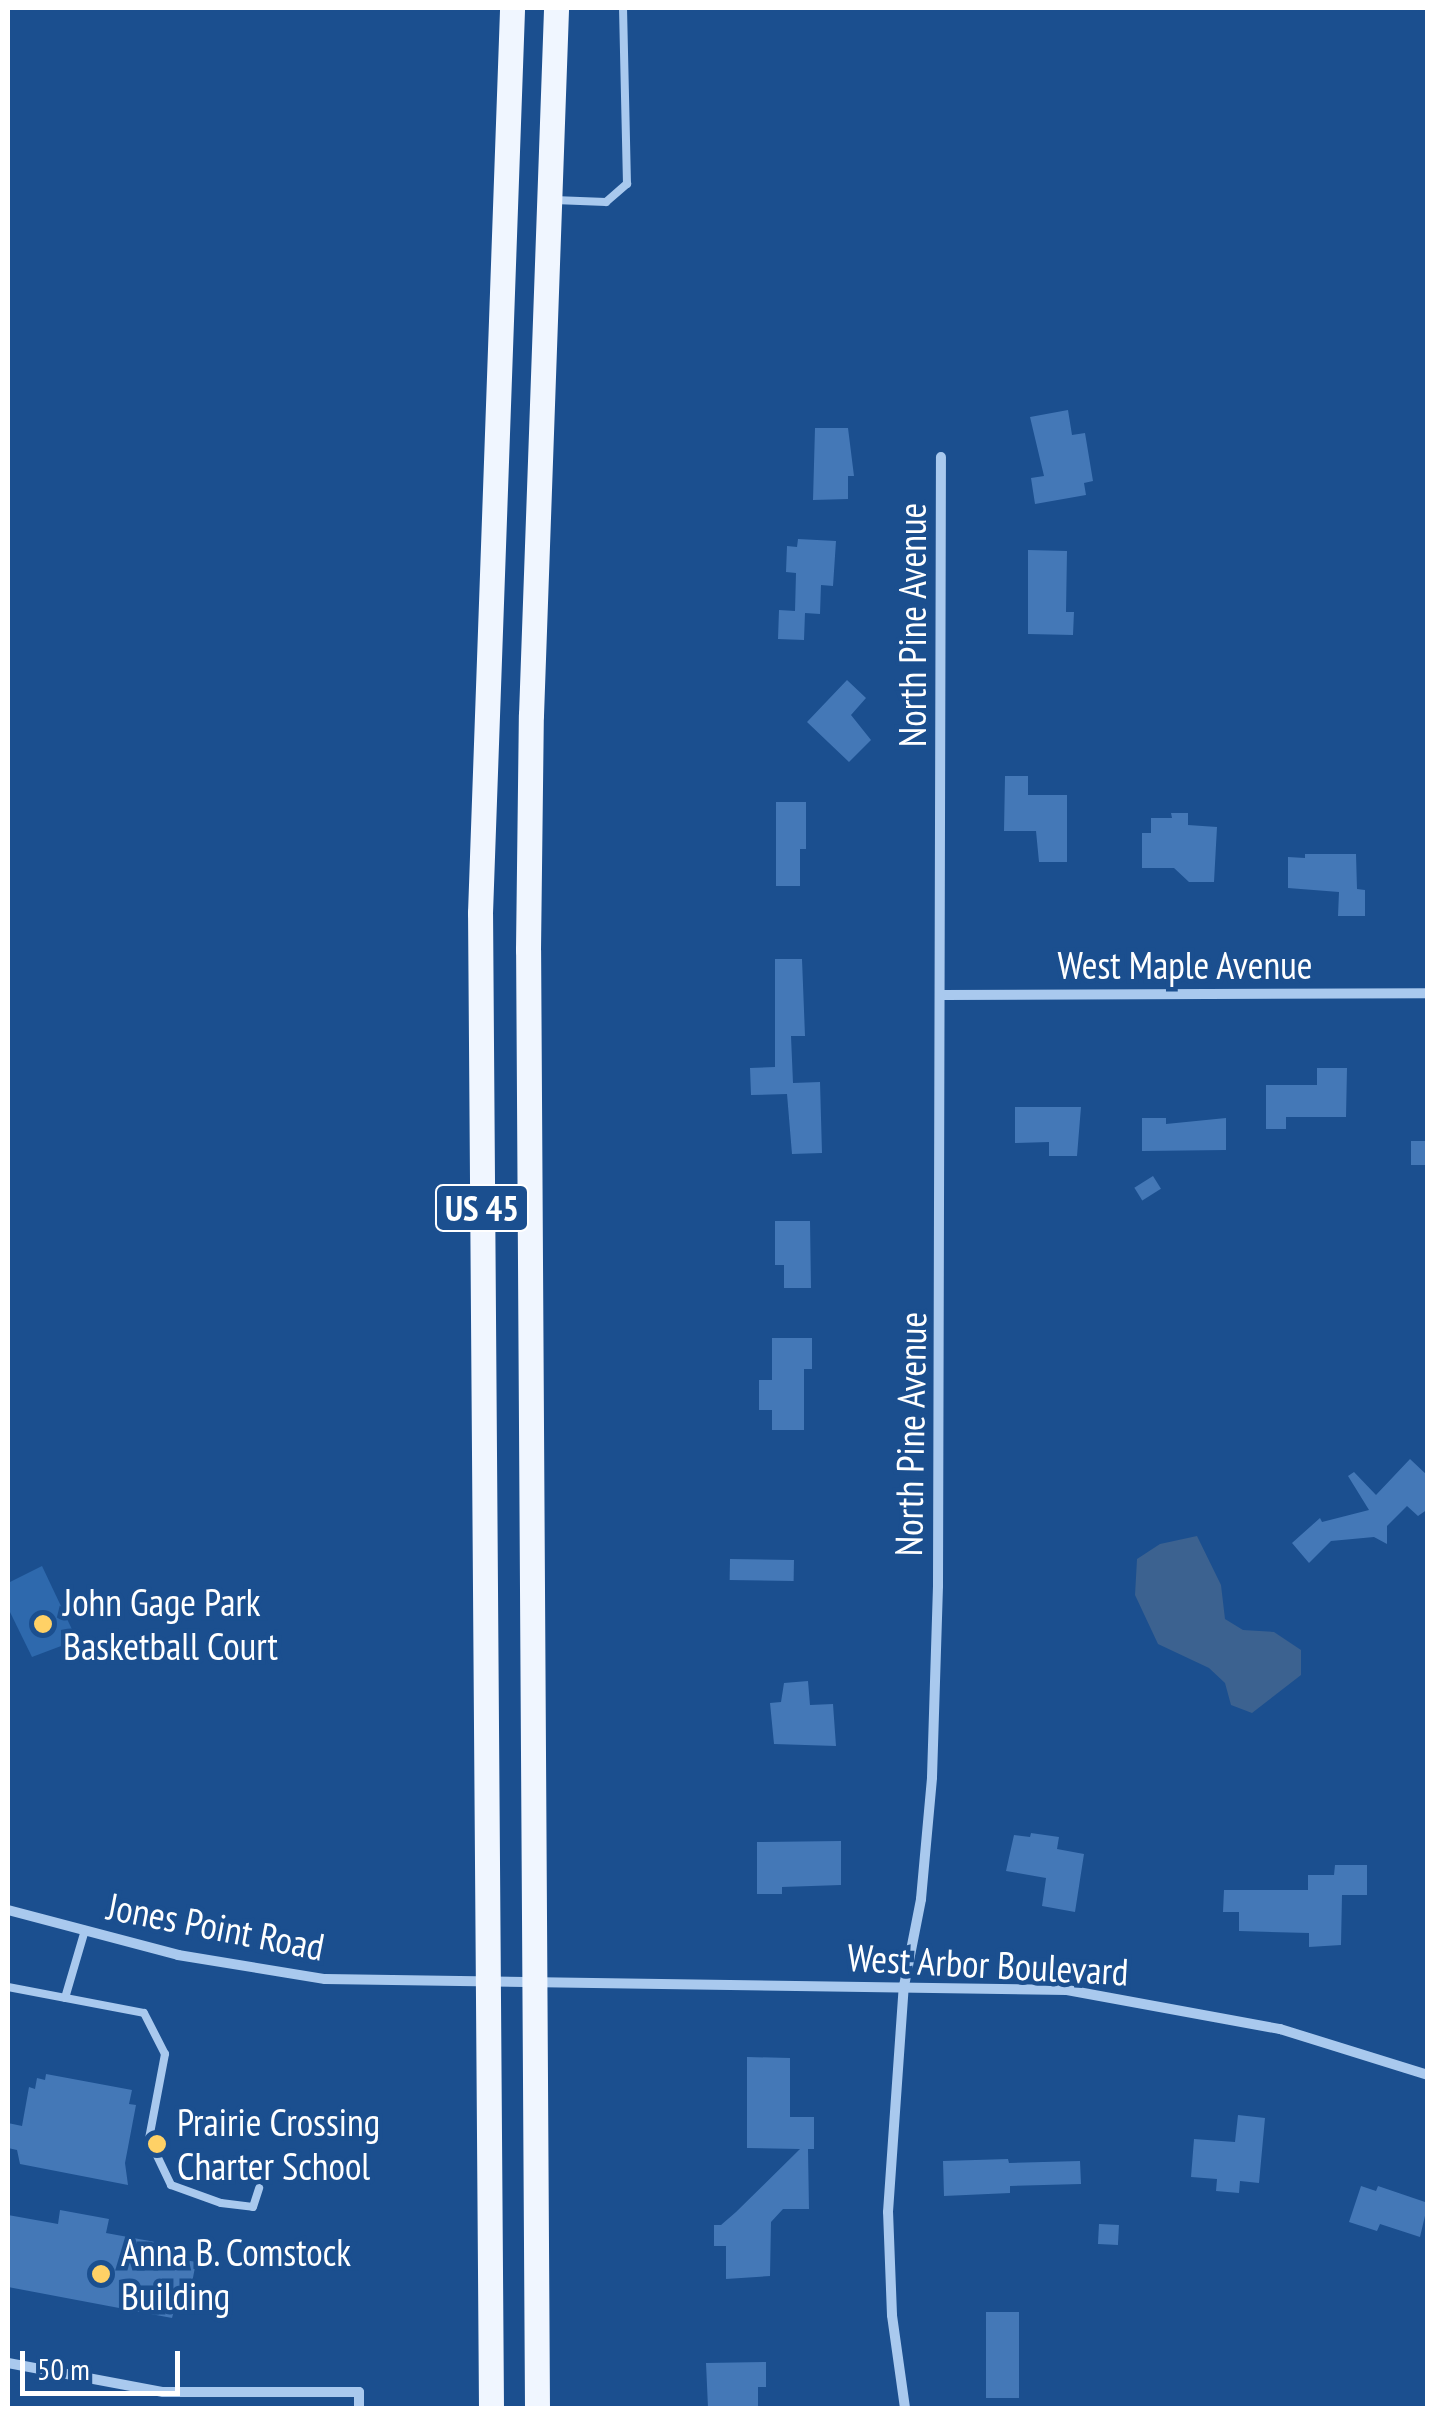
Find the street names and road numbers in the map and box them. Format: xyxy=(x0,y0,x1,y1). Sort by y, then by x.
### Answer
street label: North Pine Avenue xyxy=(889,502,935,748)
street label: West Maple Avenue xyxy=(1057,942,1313,988)
road number: US 45 xyxy=(434,1178,530,1238)
street label: North Pine Avenue xyxy=(885,1311,935,1557)
street label: Jones Point Road xyxy=(104,1883,328,1969)
street label: West Arbor Boulevard xyxy=(846,1934,1130,1994)

